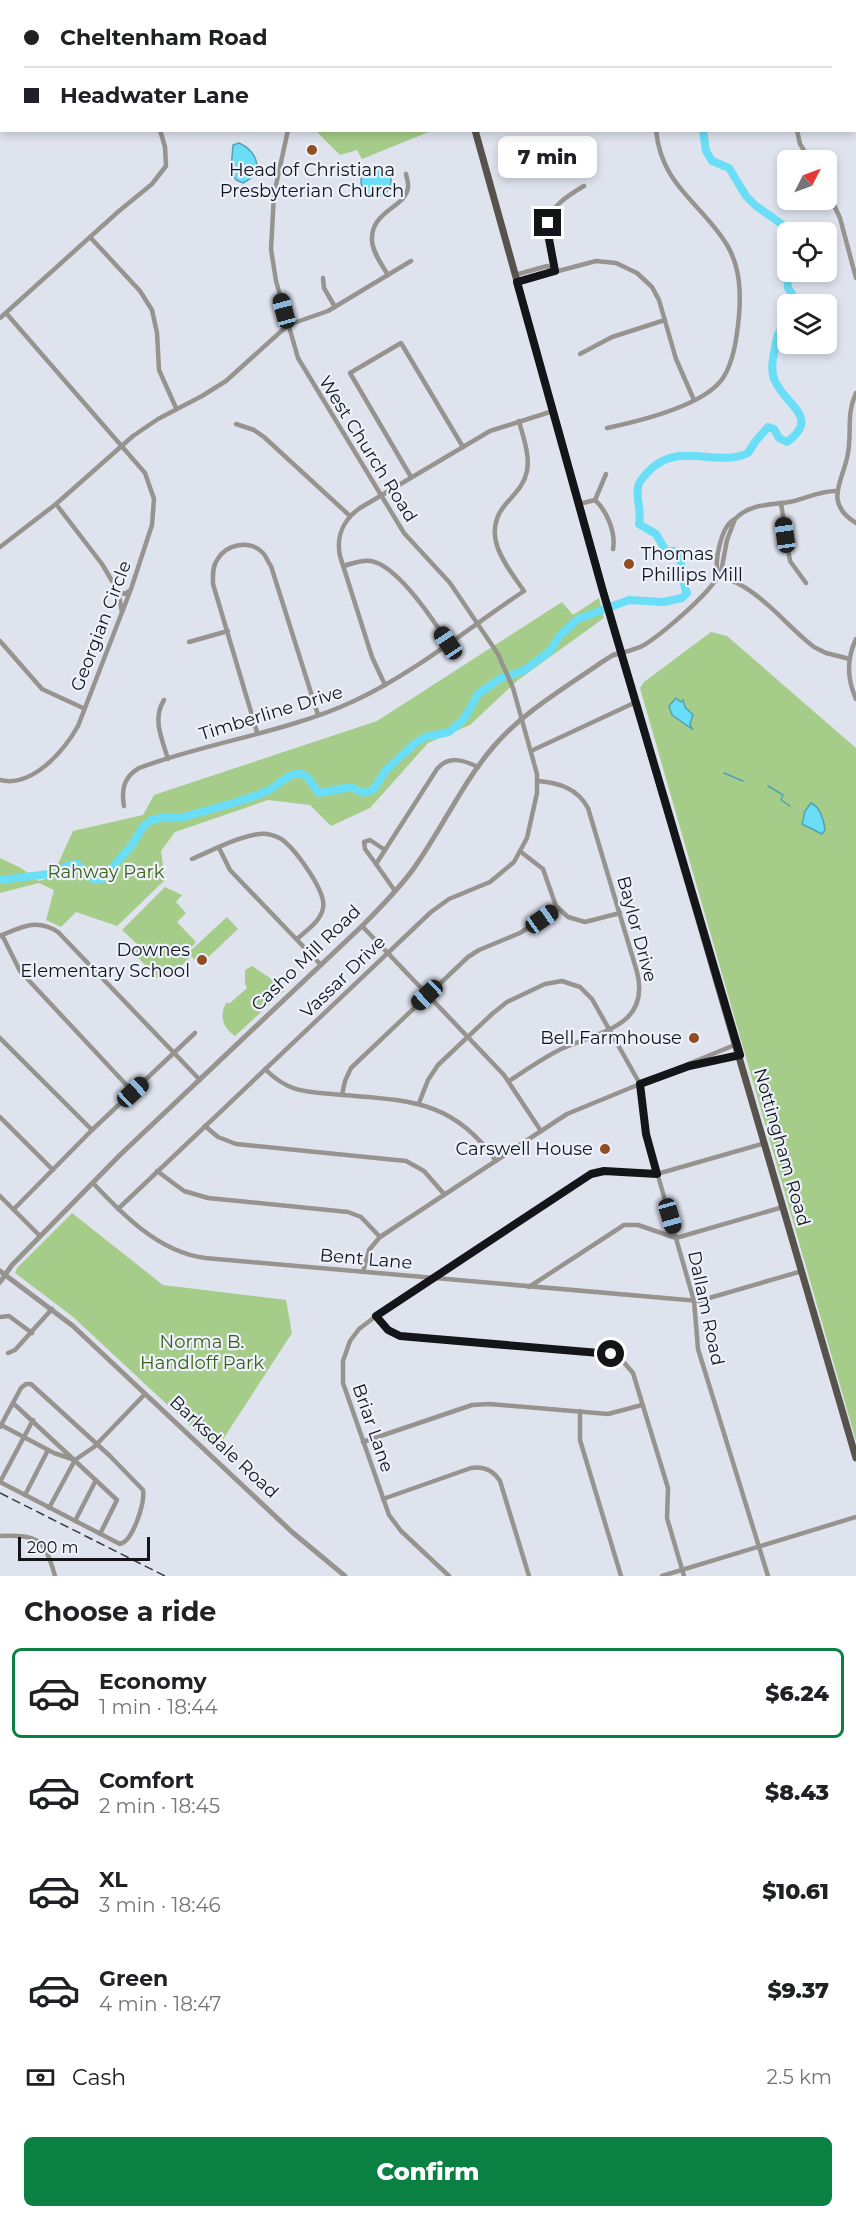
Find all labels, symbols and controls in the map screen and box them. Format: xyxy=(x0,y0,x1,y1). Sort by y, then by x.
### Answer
text: Cheltenham Road xyxy=(60,24,267,51)
text: Headwater Lane xyxy=(60,82,249,109)
callout: 7 min xyxy=(498,136,598,178)
marker: Head of Christiana Presbyterian Church xyxy=(305,143,319,157)
text: 7 min xyxy=(518,145,577,169)
north arrow xyxy=(777,150,837,210)
map controls xyxy=(777,150,837,354)
place label: Head of Christiana Presbyterian Church xyxy=(220,159,404,202)
route end xyxy=(534,209,561,236)
button: locate xyxy=(777,222,837,282)
car xyxy=(271,291,297,331)
button: layers xyxy=(777,294,837,354)
street label: West Church Road xyxy=(314,372,422,526)
car xyxy=(774,516,796,554)
place label: Thomas Phillips Mill xyxy=(641,543,743,586)
marker: Thomas Phillips Mill xyxy=(622,557,636,571)
street label: Georgian Circle xyxy=(66,558,136,694)
car xyxy=(430,623,466,663)
street label: Timberline Drive xyxy=(197,681,346,745)
park label: Rahway Park xyxy=(48,861,165,883)
street label: Baylor Drive xyxy=(612,874,662,985)
street label: Casho Mill Road xyxy=(247,900,365,1016)
car xyxy=(522,901,562,937)
street label: Vassar Drive xyxy=(296,931,390,1023)
place label: Downes Elementary School xyxy=(20,939,190,982)
marker: Downes Elementary School xyxy=(195,953,209,967)
car xyxy=(408,976,446,1014)
place label: Bell Farmhouse xyxy=(540,1027,682,1049)
marker: Bell Farmhouse xyxy=(687,1031,701,1045)
street label: Nottingham Road xyxy=(749,1065,815,1229)
car xyxy=(114,1073,152,1111)
place label: Carswell House xyxy=(455,1138,593,1160)
marker: Carswell House xyxy=(598,1142,612,1156)
car xyxy=(656,1196,684,1236)
street label: Bent Lane xyxy=(319,1244,413,1274)
street label: Dallam Road xyxy=(683,1249,729,1367)
park label: Norma B. Handloff Park xyxy=(140,1331,264,1374)
route start xyxy=(597,1340,624,1367)
street label: Briar Lane xyxy=(348,1381,398,1475)
street label: Barksdale Road xyxy=(165,1391,283,1503)
scale bar xyxy=(18,1534,150,1562)
text: 200 m xyxy=(27,1538,78,1557)
text: Choose a ride xyxy=(24,1595,216,1628)
icon: car xyxy=(27,1666,81,1720)
text: Economy xyxy=(99,1668,207,1695)
text: $6.24 xyxy=(765,1680,829,1707)
text: 1 min · 18:44 xyxy=(99,1695,218,1719)
icon: car xyxy=(27,1765,81,1819)
text: Comfort xyxy=(99,1767,194,1794)
text: $8.43 xyxy=(765,1779,829,1806)
text: 2 min · 18:45 xyxy=(99,1794,220,1818)
icon: car xyxy=(27,1864,81,1918)
text: XL xyxy=(99,1866,128,1893)
text: $10.61 xyxy=(762,1878,829,1905)
text: 3 min · 18:46 xyxy=(99,1893,221,1917)
icon: car xyxy=(27,1963,81,2017)
text: Green xyxy=(99,1965,168,1992)
text: $9.37 xyxy=(768,1977,829,2004)
text: 4 min · 18:47 xyxy=(99,1992,221,2016)
icon: cash xyxy=(24,2061,57,2094)
text: Cash xyxy=(72,2064,126,2091)
text: 2.5 km xyxy=(767,2065,832,2089)
button: Confirm xyxy=(24,2137,832,2206)

